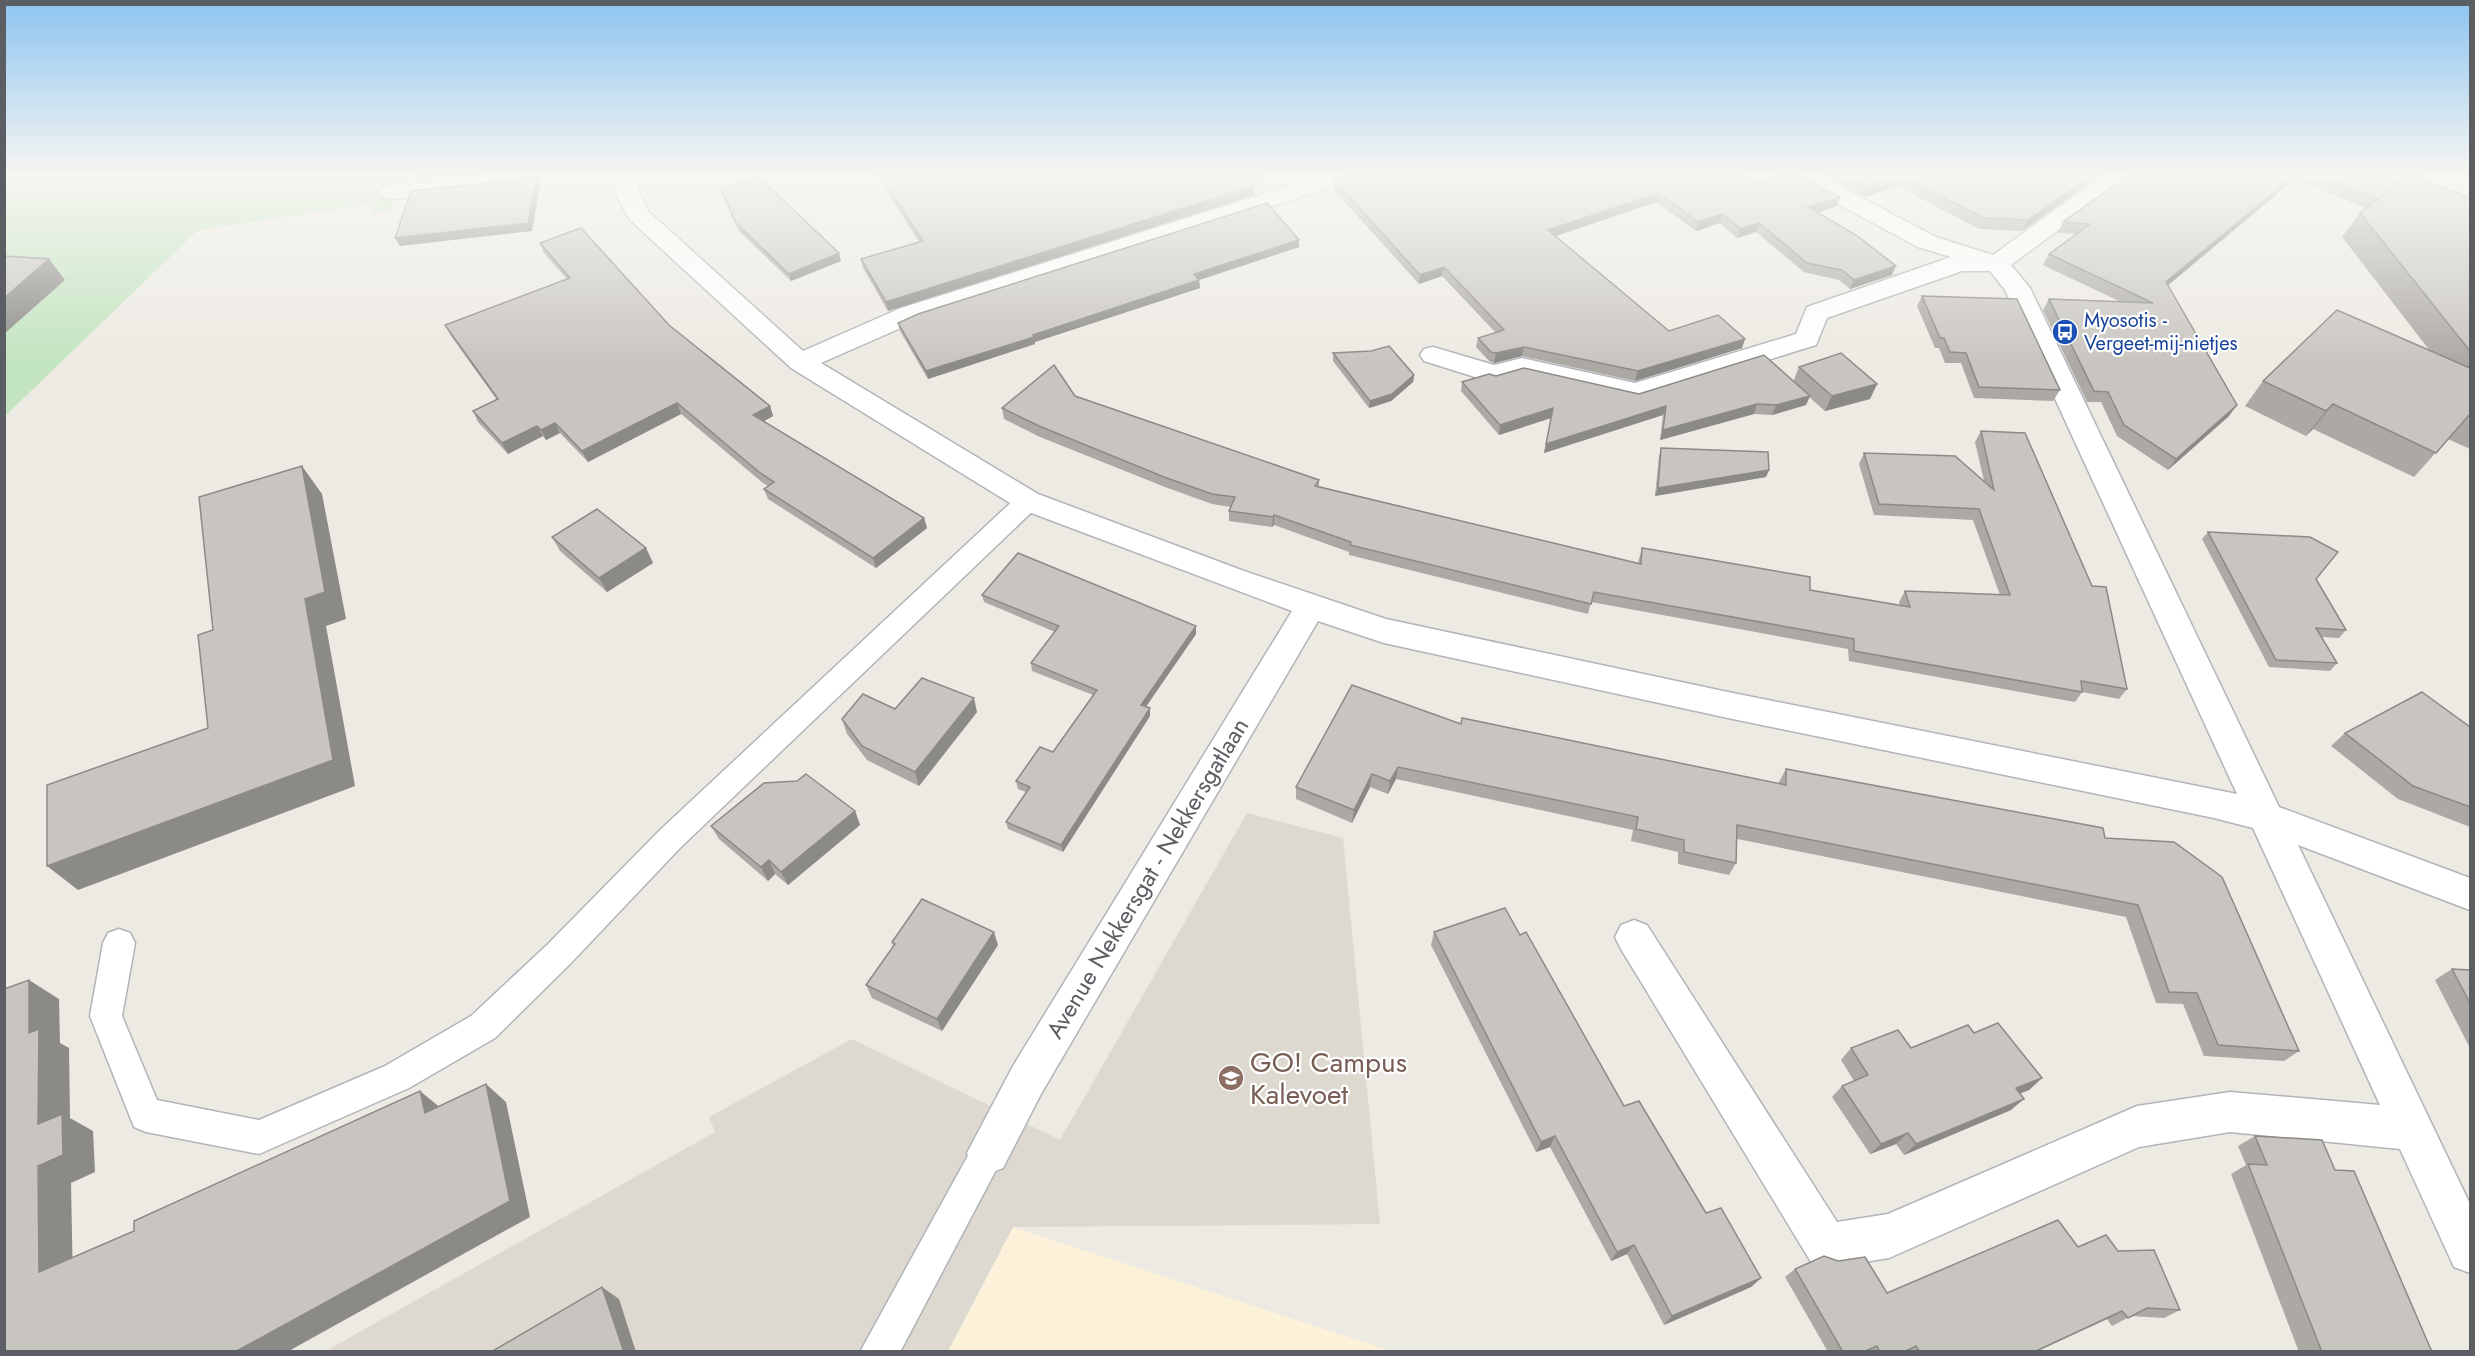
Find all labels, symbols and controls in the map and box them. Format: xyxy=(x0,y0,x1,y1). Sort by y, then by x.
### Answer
place label: Myosotis - Vergeet-mij-nietjes xyxy=(2084,306,2238,358)
bus stop icon: Myosotis - Vergeet-mij-nietjes xyxy=(2050,317,2080,347)
street label: Avenue Nekkersgat - Nekkersgatlaan xyxy=(1037,711,1257,1045)
place label: GO! Campus Kalevoet xyxy=(1250,1042,1407,1115)
school or university icon: GO! Campus Kalevoet xyxy=(1216,1063,1246,1093)

